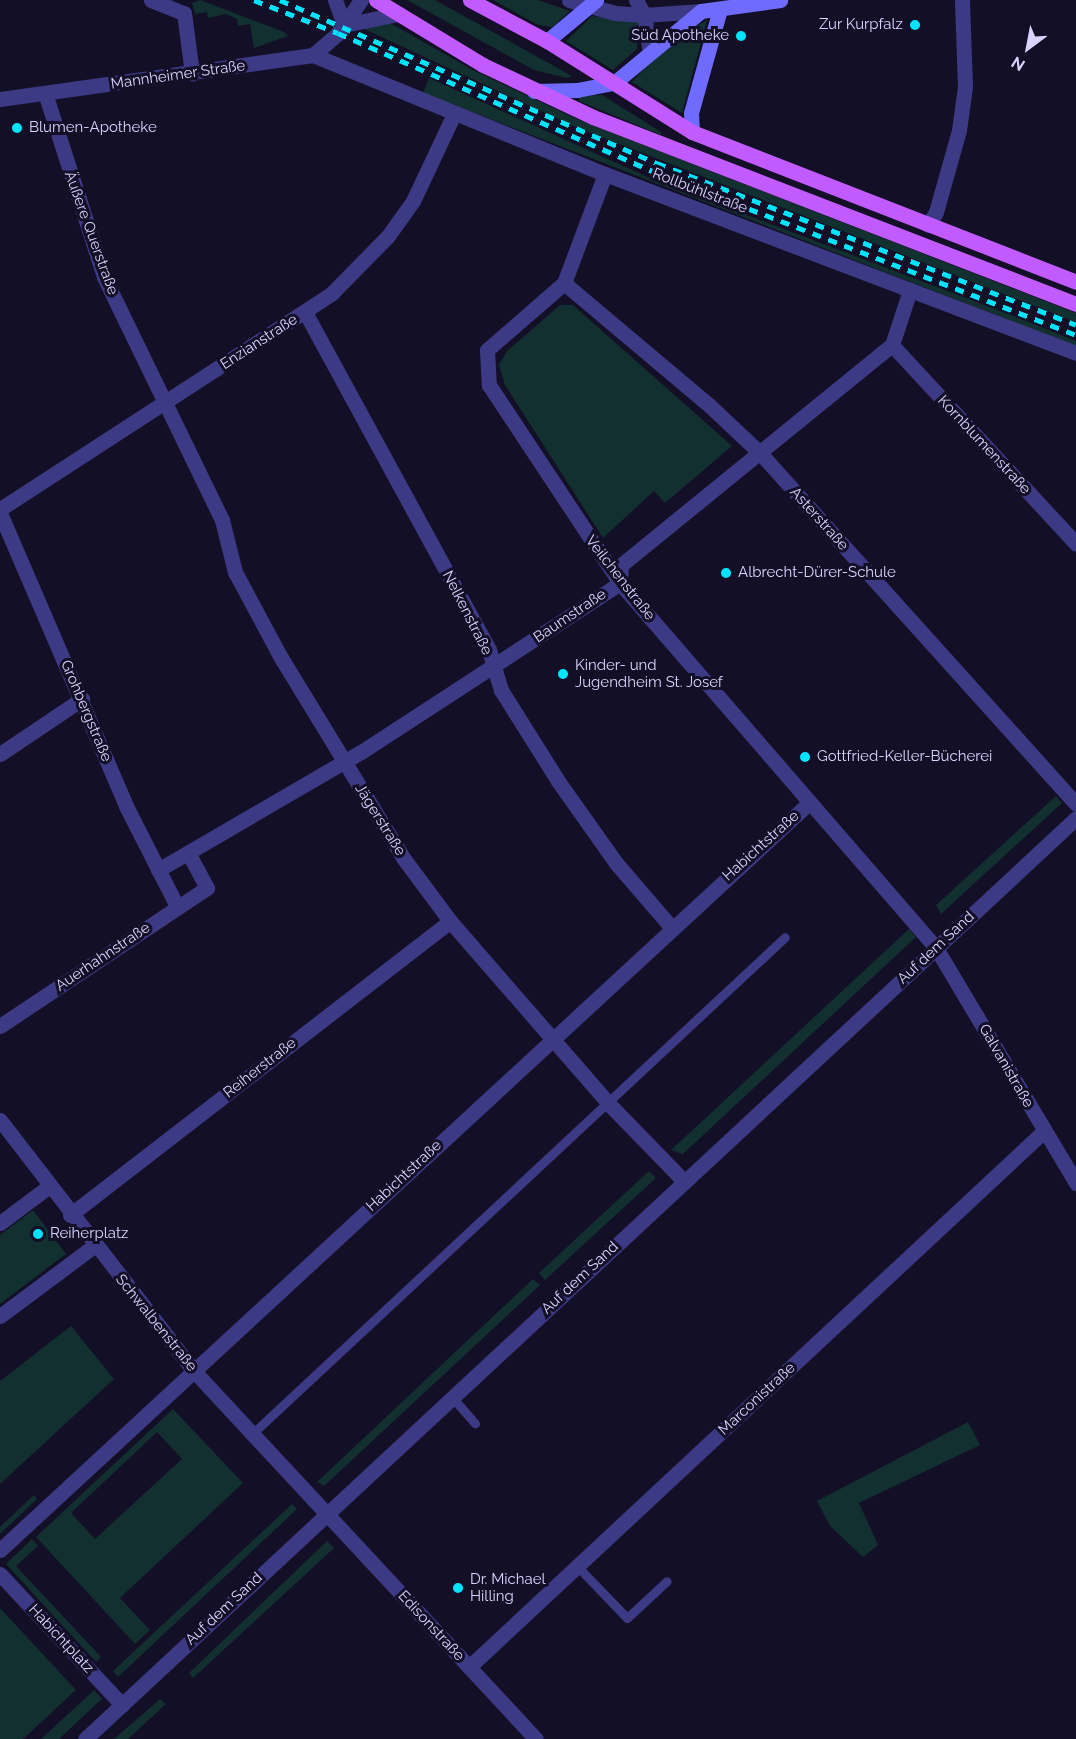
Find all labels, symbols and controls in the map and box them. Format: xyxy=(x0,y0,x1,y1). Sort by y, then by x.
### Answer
place label: Zur Kurpfalz xyxy=(819,16,903,34)
marker: Zur Kurpfalz xyxy=(908,18,922,32)
north arrow xyxy=(998,18,1058,78)
place label: Süd Apotheke xyxy=(631,27,729,45)
marker: Süd Apotheke xyxy=(734,29,748,43)
text: N xyxy=(1008,52,1028,75)
street label: Mannheimer Straße xyxy=(110,57,246,93)
place label: Blumen-Apotheke xyxy=(29,119,157,137)
marker: Blumen-Apotheke xyxy=(10,121,24,135)
street label: Rollbühlstraße xyxy=(650,165,750,217)
street label: Äußere Querstraße xyxy=(60,169,122,297)
street label: Enzianstraße xyxy=(217,310,301,374)
street label: Kornblumenstraße xyxy=(934,392,1034,498)
street label: Asterstraße xyxy=(786,484,852,554)
street label: Veilchenstraße xyxy=(581,532,659,624)
place label: Albrecht-Dürer-Schule xyxy=(738,564,896,582)
marker: Albrecht-Dürer-Schule xyxy=(719,566,733,580)
street label: Nelkenstraße xyxy=(438,568,496,658)
street label: Baumstraße xyxy=(530,585,610,647)
place label: Kinder- und Jugendheim St. Josef xyxy=(575,656,723,691)
street label: Grohbergstraße xyxy=(57,658,115,764)
marker: Kinder- und Jugendheim St. Josef xyxy=(556,667,570,681)
place label: Gottfried-Keller-Bücherei xyxy=(817,748,992,766)
marker: Gottfried-Keller-Bücherei xyxy=(798,750,812,764)
street label: Jägerstraße xyxy=(351,781,409,859)
street label: Habichtstraße xyxy=(719,807,803,885)
street label: Auf dem Sand xyxy=(894,908,978,988)
street label: Auerhahnstraße xyxy=(52,919,154,995)
street label: Galvanistraße xyxy=(975,1021,1037,1111)
street label: Reiherstraße xyxy=(220,1034,300,1102)
street label: Habichtstraße xyxy=(363,1137,445,1215)
place label: Reiherplatz xyxy=(50,1225,128,1243)
marker: Reiherplatz xyxy=(31,1227,45,1241)
street label: Auf dem Sand xyxy=(538,1238,622,1318)
street label: Schwalbenstraße xyxy=(111,1271,201,1375)
street label: Marconistraße xyxy=(715,1359,799,1439)
street label: Auf dem Sand xyxy=(182,1569,266,1649)
place label: Dr. Michael Hilling xyxy=(470,1570,546,1605)
marker: Dr. Michael Hilling xyxy=(451,1581,465,1595)
street label: Edisonstraße xyxy=(394,1587,468,1665)
street label: Habichtplatz xyxy=(25,1601,97,1677)

